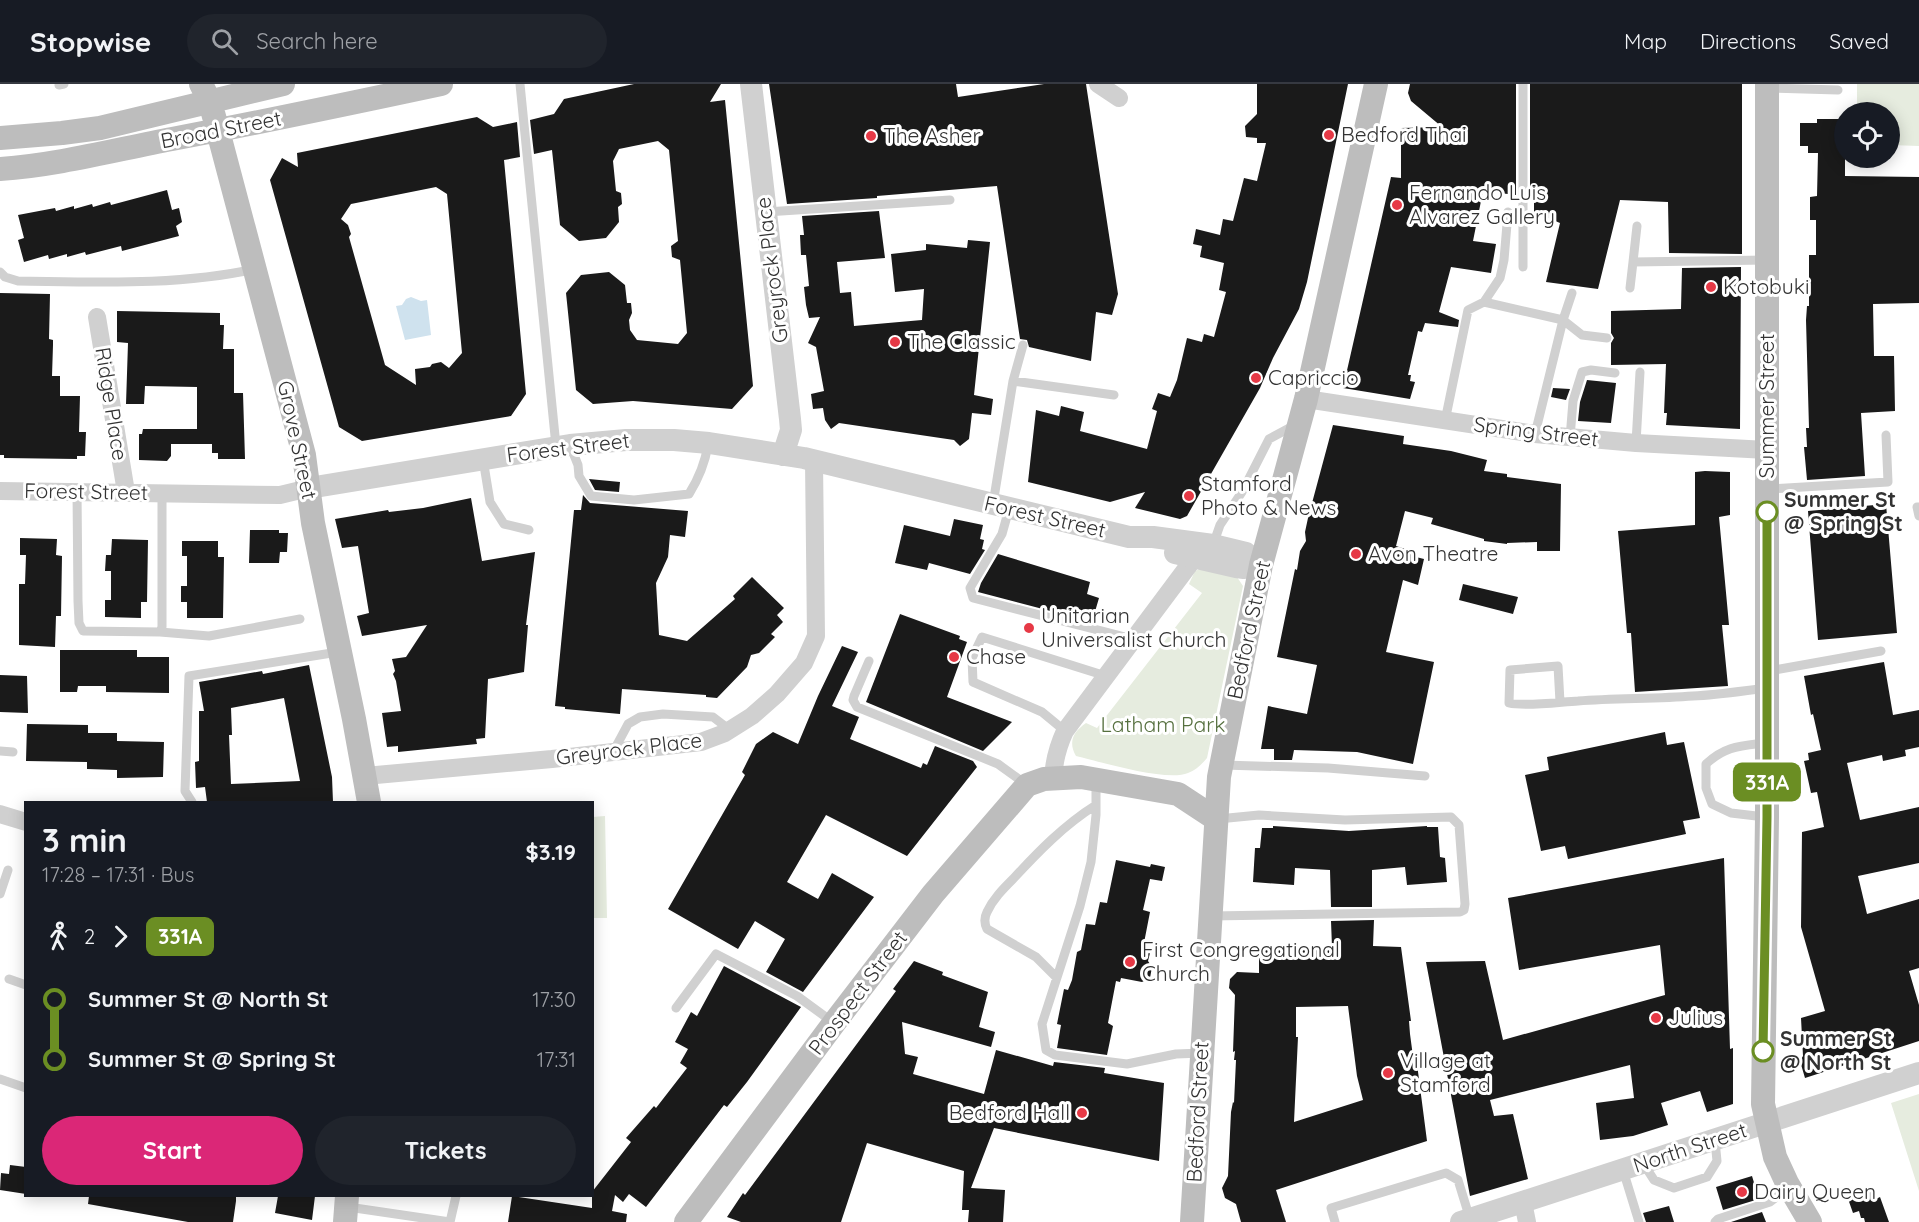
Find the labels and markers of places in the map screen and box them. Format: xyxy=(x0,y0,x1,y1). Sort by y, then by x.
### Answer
place label: Bedford Thai xyxy=(1341,121,1467,147)
place label: The Asher xyxy=(883,122,981,148)
marker: Bedford Thai xyxy=(1322,128,1336,142)
marker: The Asher xyxy=(864,129,878,143)
place label: Fernando Luis Alvarez Gallery xyxy=(1409,179,1555,229)
marker: Fernando Luis Alvarez Gallery xyxy=(1390,198,1404,212)
place label: Kotobuki xyxy=(1723,273,1810,299)
marker: Kotobuki xyxy=(1704,280,1718,294)
place label: The Classic xyxy=(907,328,1016,354)
marker: The Classic xyxy=(888,335,902,349)
place label: Capriccio xyxy=(1268,364,1359,390)
marker: Capriccio xyxy=(1249,371,1263,385)
place label: Stamford Photo & News xyxy=(1201,470,1336,520)
place label: Summer St @ Spring St xyxy=(1784,486,1903,536)
marker: Stamford Photo & News xyxy=(1182,489,1196,503)
marker: Summer St @ Spring St xyxy=(1756,501,1778,523)
place label: Avon Theatre xyxy=(1368,540,1498,566)
marker: Avon Theatre xyxy=(1349,547,1363,561)
place label: Unitarian Universalist Church xyxy=(1041,602,1226,652)
marker: Unitarian Universalist Church xyxy=(1022,621,1036,635)
place label: Chase xyxy=(966,643,1026,669)
marker: Chase xyxy=(947,650,961,664)
place label: First Congregational Church xyxy=(1142,936,1340,986)
marker: First Congregational Church xyxy=(1123,955,1137,969)
place label: Julius xyxy=(1668,1004,1723,1030)
marker: Julius xyxy=(1649,1011,1663,1025)
place label: Summer St @ North St xyxy=(1780,1025,1892,1075)
marker: Summer St @ North St xyxy=(1752,1040,1774,1062)
place label: Village at Stamford xyxy=(1400,1047,1491,1097)
marker: Village at Stamford xyxy=(1381,1066,1395,1080)
place label: Bedford Hall xyxy=(949,1099,1070,1125)
marker: Bedford Hall xyxy=(1075,1106,1089,1120)
place label: Dairy Queen xyxy=(1754,1178,1876,1204)
marker: Dairy Queen xyxy=(1735,1185,1749,1199)

